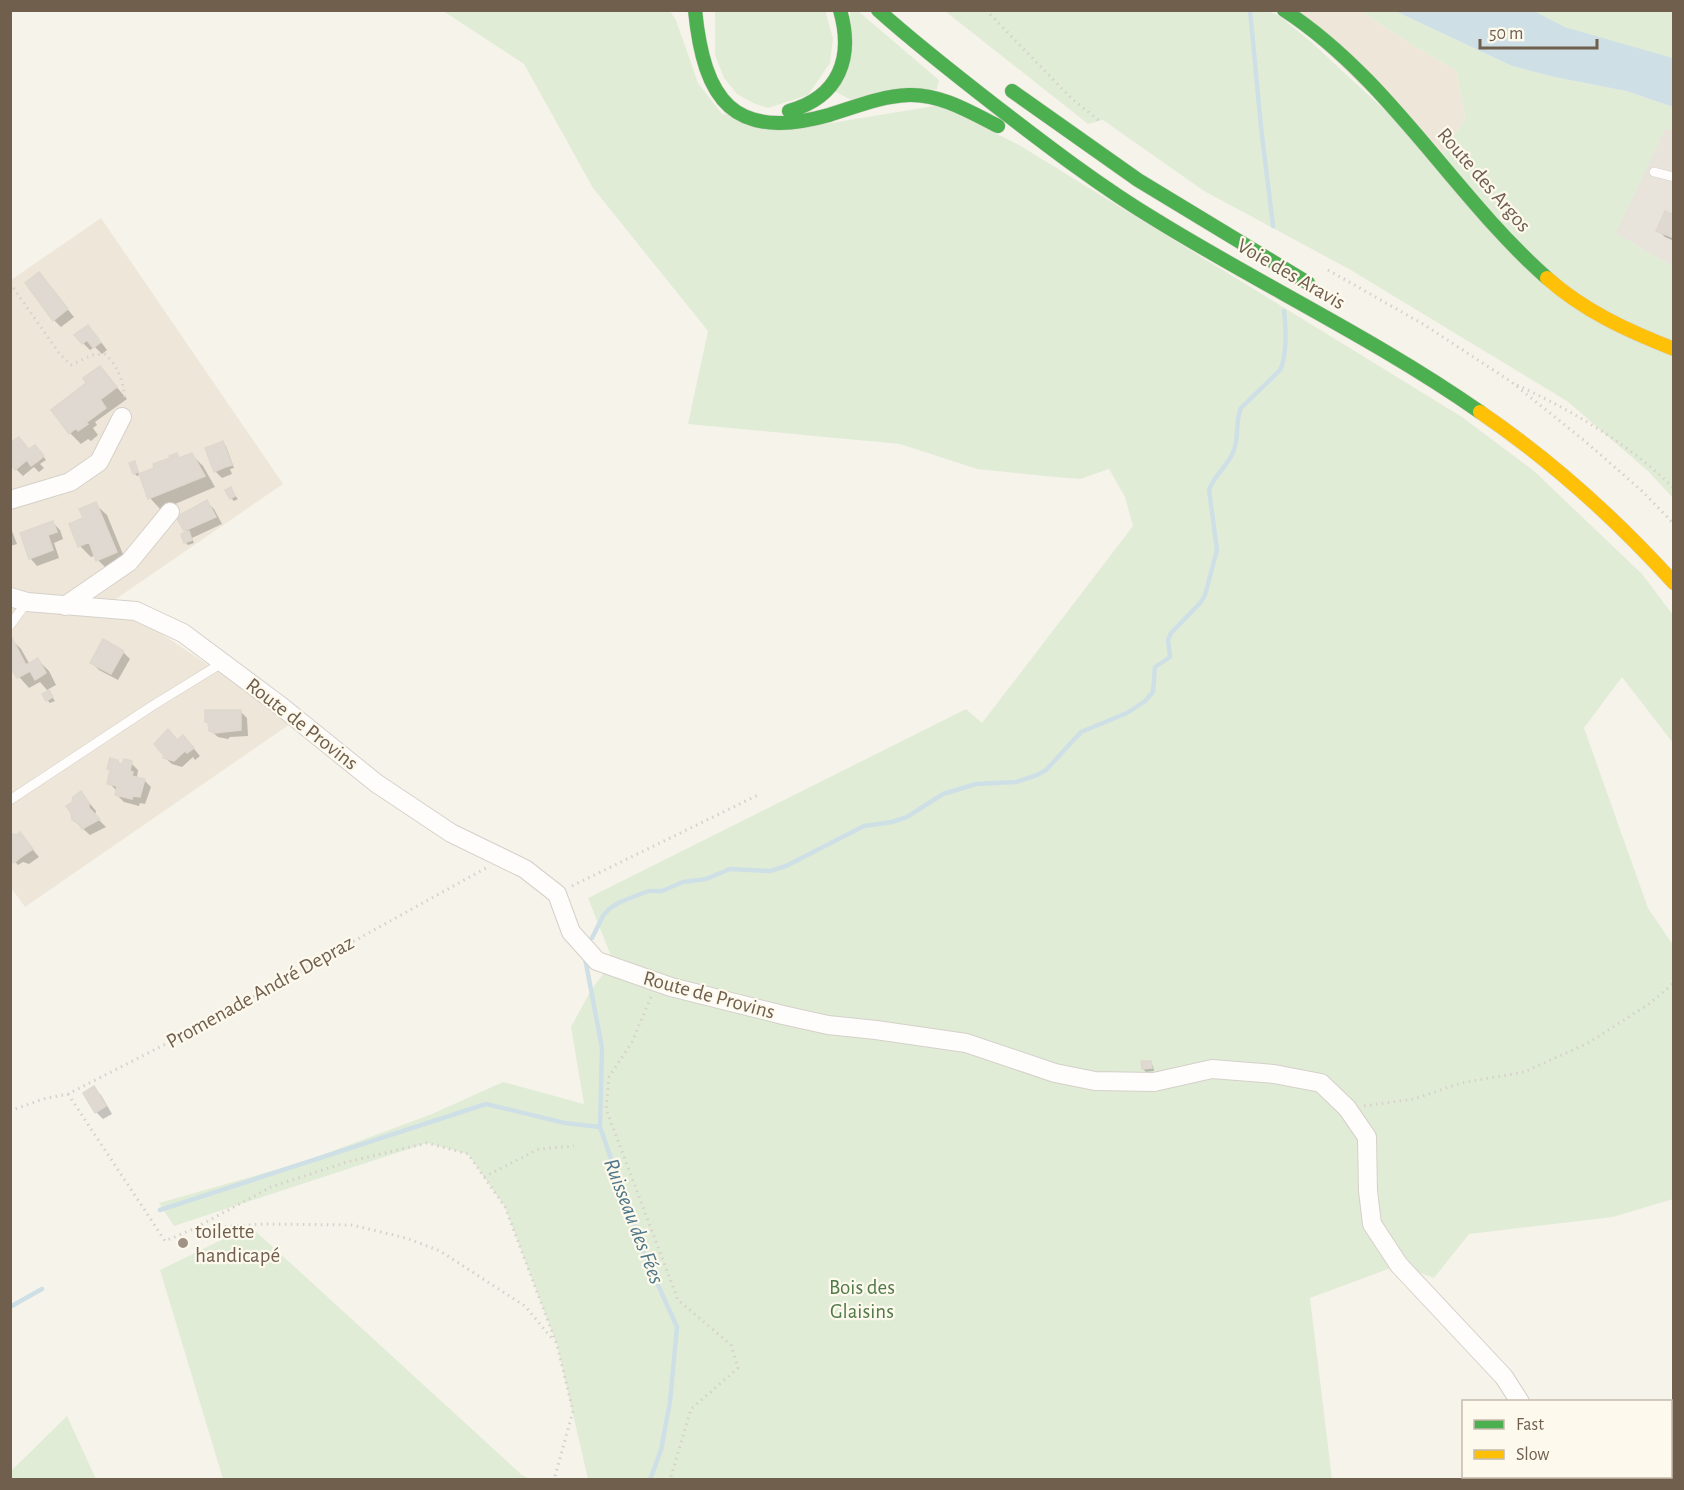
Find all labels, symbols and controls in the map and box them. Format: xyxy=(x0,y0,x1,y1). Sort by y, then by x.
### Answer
scale bar xyxy=(1480,12,1597,50)
text: 50 m xyxy=(1489,25,1523,43)
street label: Route des Argos xyxy=(1433,124,1535,236)
street label: Voie des Aravis xyxy=(1233,235,1349,313)
street label: Route de Provins xyxy=(242,674,362,774)
street label: Promenade André Depraz xyxy=(163,932,357,1052)
street label: Route de Provins xyxy=(641,967,777,1023)
water label: Ruisseau des Fées xyxy=(600,1155,668,1287)
place label: toilette handicapé xyxy=(195,1221,280,1266)
marker: toilette handicapé xyxy=(176,1236,190,1250)
park label: Bois des Glaisins xyxy=(829,1277,895,1322)
legend xyxy=(1462,1400,1672,1478)
text: Fast xyxy=(1516,1416,1544,1434)
text: Slow xyxy=(1516,1446,1549,1464)

